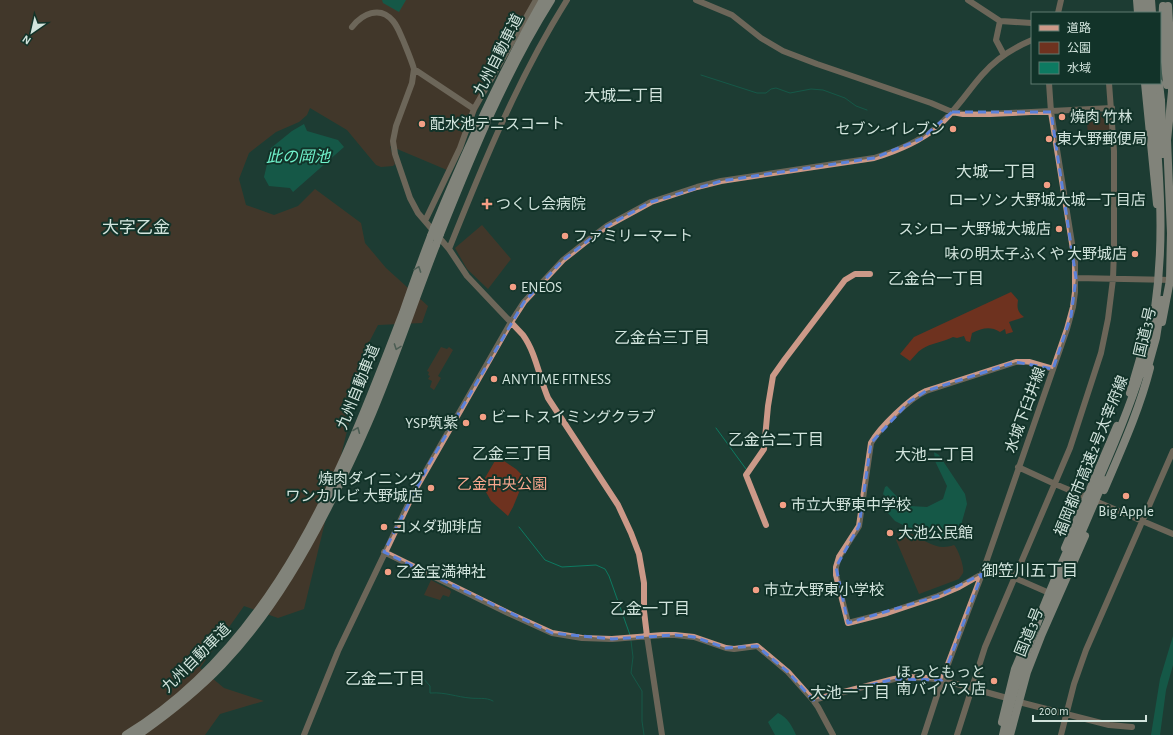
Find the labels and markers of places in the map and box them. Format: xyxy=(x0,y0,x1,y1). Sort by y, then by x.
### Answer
place label: 焼肉 竹林 xyxy=(1070,109,1132,125)
marker: 焼肉 竹林 xyxy=(1057,112,1067,122)
place label: 配水池テニスコート xyxy=(430,116,565,132)
marker: 配水池テニスコート xyxy=(417,119,427,129)
place label: セブン-イレブン xyxy=(835,121,945,137)
marker: セブン-イレブン xyxy=(948,124,958,134)
place label: 東大野郵便局 xyxy=(1057,131,1147,147)
marker: 東大野郵便局 xyxy=(1044,134,1054,144)
marker: ローソン 大野城大城一丁目店 xyxy=(1042,180,1052,190)
place label: ローソン 大野城大城一丁目店 xyxy=(948,192,1146,208)
place label: つくし会病院 xyxy=(496,196,586,212)
marker: つくし会病院 xyxy=(481,198,493,210)
place label: スシロー 大野城大城店 xyxy=(899,221,1051,237)
marker: スシロー 大野城大城店 xyxy=(1054,224,1064,234)
place label: ファミリーマート xyxy=(573,229,693,244)
marker: ファミリーマート xyxy=(560,231,570,241)
place label: 味の明太子ふくや 大野城店 xyxy=(945,246,1127,262)
marker: 味の明太子ふくや 大野城店 xyxy=(1130,249,1140,259)
place label: ENEOS xyxy=(521,280,562,295)
marker: ENEOS xyxy=(508,282,518,292)
place label: ANYTIME FITNESS xyxy=(502,372,611,387)
marker: ANYTIME FITNESS xyxy=(489,374,499,384)
place label: ビートスイミングクラブ xyxy=(491,409,656,425)
marker: ビートスイミングクラブ xyxy=(478,412,488,422)
place label: YSP筑紫 xyxy=(405,415,458,431)
marker: YSP筑紫 xyxy=(461,418,471,428)
place label: 焼肉ダイニング ワンカルビ 大野城店 xyxy=(286,471,423,504)
marker: 焼肉ダイニング ワンカルビ 大野城店 xyxy=(426,483,436,493)
marker: Big Apple xyxy=(1121,491,1131,501)
place label: 市立大野東中学校 xyxy=(791,497,911,513)
marker: 市立大野東中学校 xyxy=(778,500,788,510)
place label: Big Apple xyxy=(1098,504,1154,519)
place label: コメダ珈琲店 xyxy=(392,519,482,535)
marker: コメダ珈琲店 xyxy=(379,522,389,532)
place label: 大池公民館 xyxy=(898,525,973,541)
marker: 大池公民館 xyxy=(885,528,895,538)
place label: 乙金宝満神社 xyxy=(396,564,486,580)
marker: 乙金宝満神社 xyxy=(383,567,393,577)
place label: 市立大野東小学校 xyxy=(764,582,884,598)
marker: 市立大野東小学校 xyxy=(751,585,761,595)
place label: ほっともっと 南バイパス店 xyxy=(896,664,986,697)
marker: ほっともっと 南バイパス店 xyxy=(989,676,999,686)

